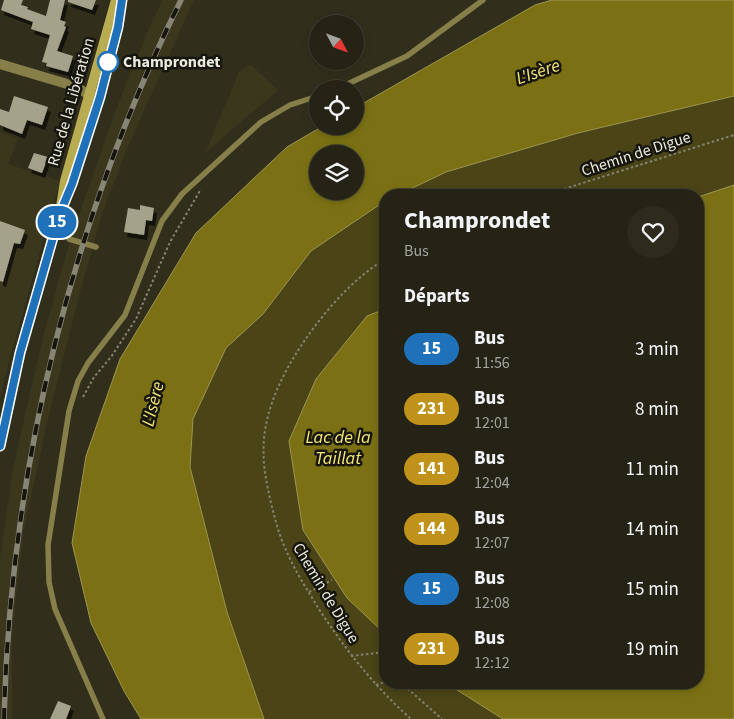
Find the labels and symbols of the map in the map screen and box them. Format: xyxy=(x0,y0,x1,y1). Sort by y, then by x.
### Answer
north arrow xyxy=(309,15,364,70)
street label: Rue de la Libération xyxy=(42,35,100,169)
marker: Champrondet xyxy=(97,51,119,73)
place label: Champrondet xyxy=(123,51,220,73)
water label: L'Isère xyxy=(513,53,564,91)
street label: Chemin de Digue xyxy=(579,126,693,182)
line badge: 15 xyxy=(34,206,80,238)
water label: L'Isère xyxy=(135,379,171,429)
water label: Lac de la Taillat xyxy=(305,425,371,471)
street label: Chemin de Digue xyxy=(287,539,365,647)

